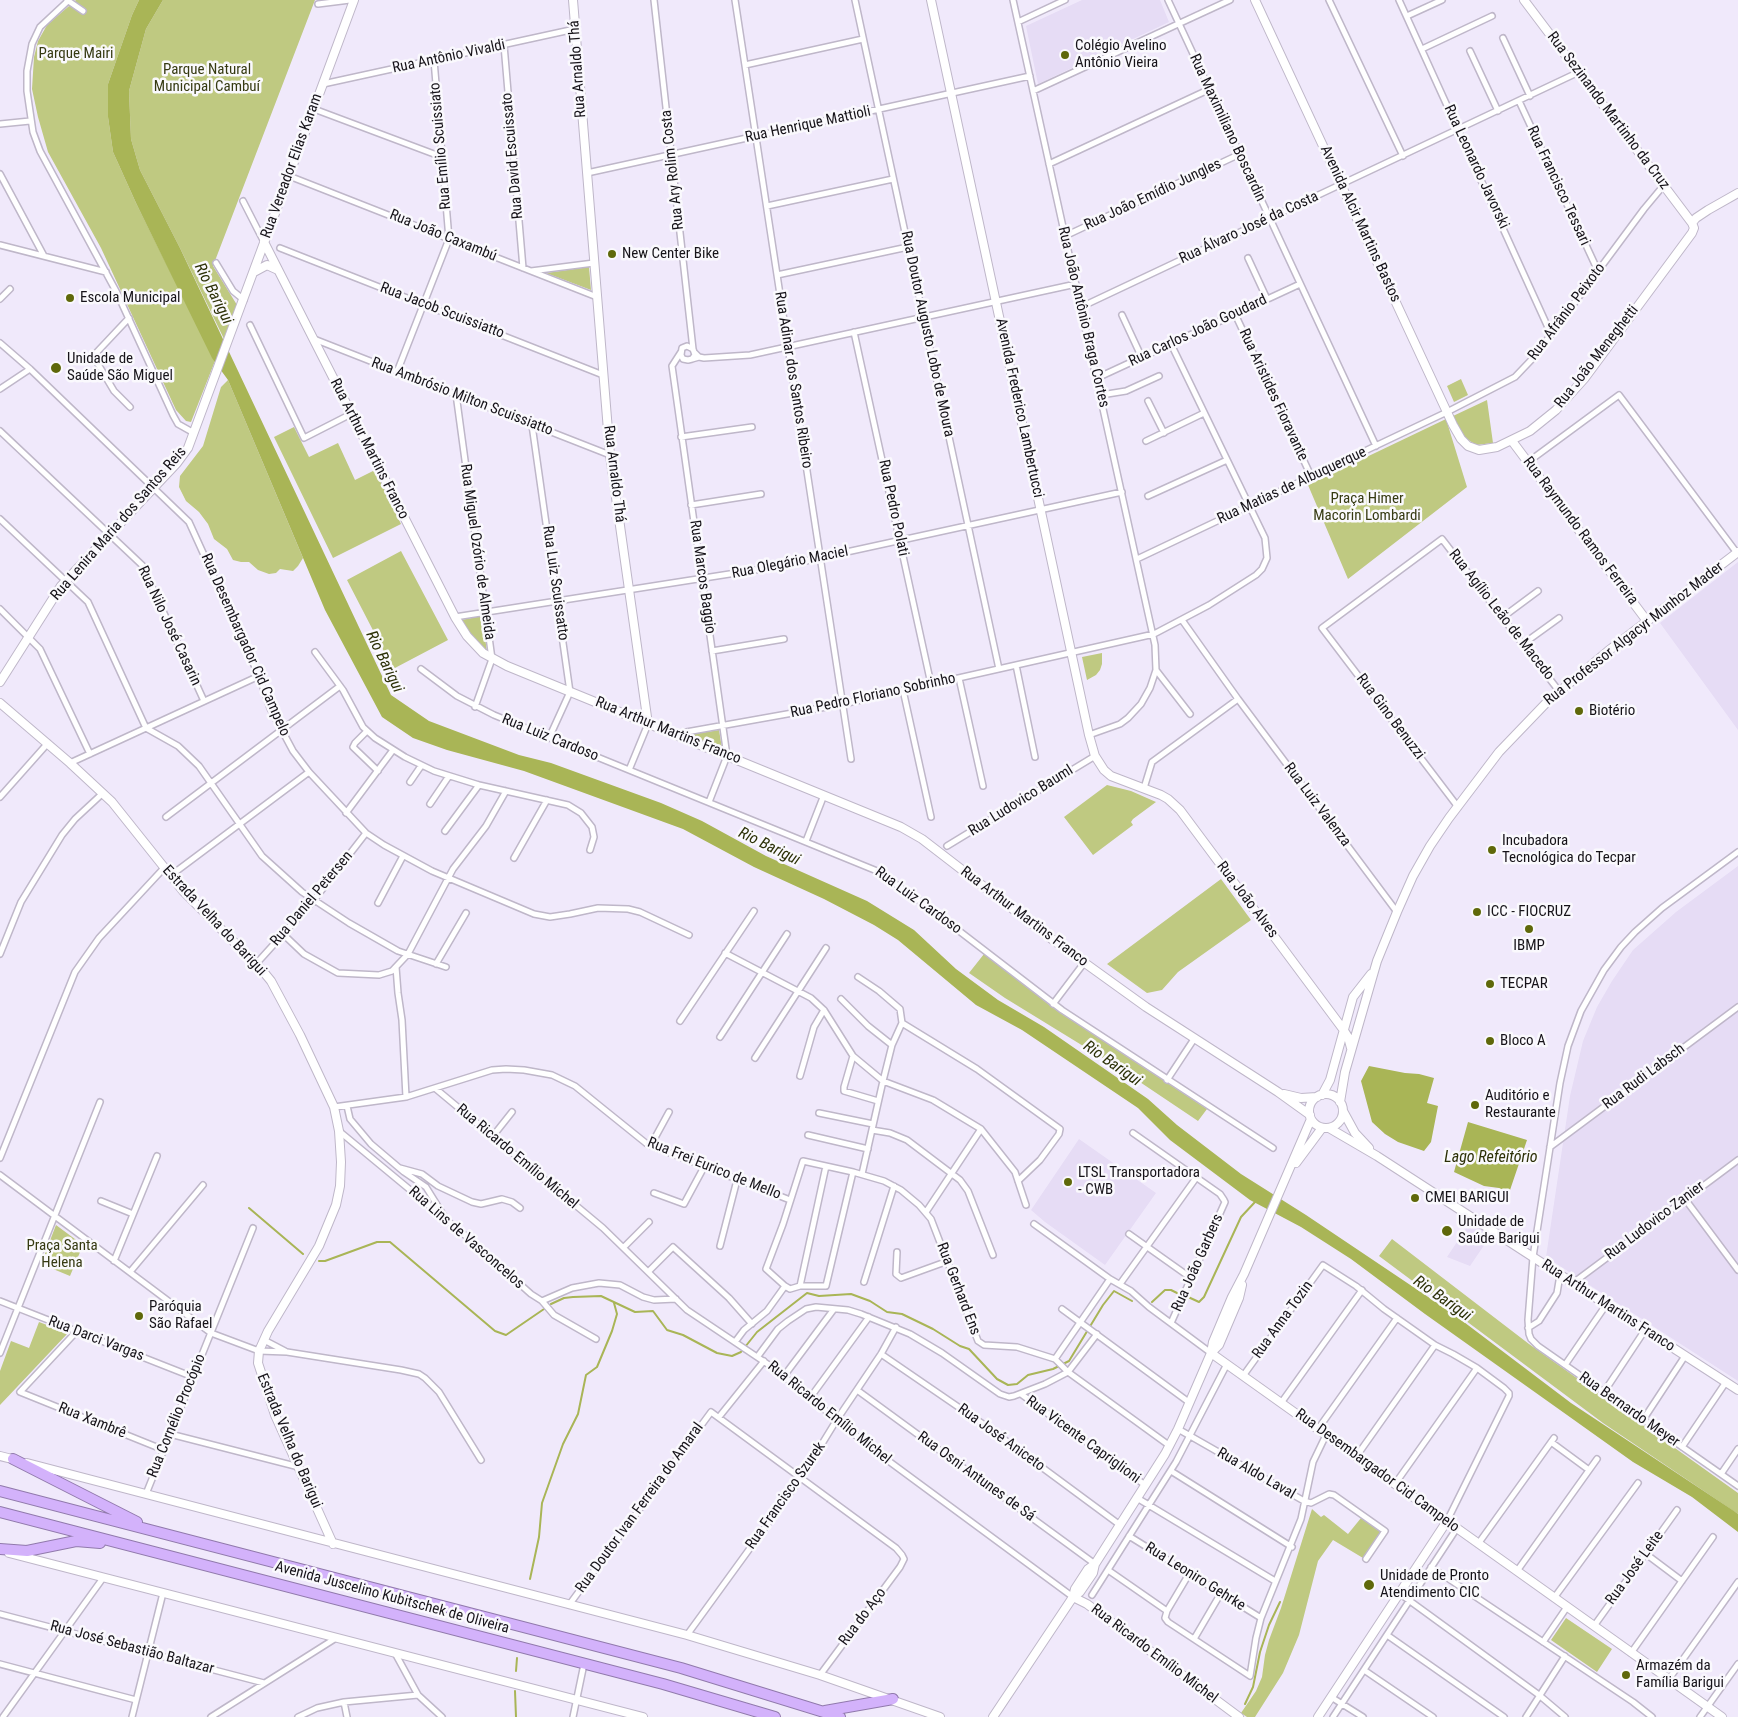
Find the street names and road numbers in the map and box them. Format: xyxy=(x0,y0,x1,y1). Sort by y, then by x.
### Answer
street label: Rua Arnaldo Thá xyxy=(566,20,590,118)
street label: Rua Sezinando Martinho da Cruz xyxy=(1543,29,1673,193)
street label: Rua Antônio Vivaldi xyxy=(391,36,507,78)
street label: Rua Maximiliano Boscardin xyxy=(1185,51,1269,205)
street label: Rua Emílio Scuissiato xyxy=(426,82,456,210)
street label: Rua Vereador Elias Karam xyxy=(257,91,327,241)
street label: Rua David Escuissato xyxy=(499,92,527,220)
street label: Rua Leonardo Javorski xyxy=(1439,102,1513,232)
street label: Rua Henrique Mattioli xyxy=(744,103,872,147)
street label: Rua Ary Rolim Costa xyxy=(658,109,688,231)
street label: Rua Francisco Tessari xyxy=(1522,123,1594,249)
street label: Avenida Alcir Martins Bastos xyxy=(1316,143,1404,305)
street label: Rua João Emídio Jungles xyxy=(1081,155,1225,235)
street label: Rua Álvaro José da Costa xyxy=(1177,188,1321,268)
street label: Rua João Caxambú xyxy=(387,206,499,266)
street label: Rua João Antônio Braga Cortes xyxy=(1053,225,1113,409)
street label: Rua Doutor Augusto Lobo de Moura xyxy=(896,229,958,439)
street label: Rua Afrânio Peixoto xyxy=(1525,260,1609,364)
street label: Rua Jacob Scuissiatto xyxy=(377,279,507,343)
street label: Rua Adinar dos Santos Ribeiro xyxy=(770,290,816,470)
street label: Rua Carlos João Goudard xyxy=(1126,291,1270,371)
street label: Rua João Meneghetti xyxy=(1551,302,1643,412)
street label: Avenida Frederico Lambertucci xyxy=(991,317,1047,499)
street label: Rua Aristides Fioravante xyxy=(1234,326,1312,464)
street label: Rua Ambrósio Milton Scuissiatto xyxy=(369,354,555,440)
street label: Rua Arthur Martins Franco xyxy=(326,376,412,522)
street label: Rua Arnaldo Thá xyxy=(599,424,629,524)
street label: Rua Lenira Maria dos Santos Reis xyxy=(47,444,191,604)
street label: Rua Matias de Albuquerque xyxy=(1215,444,1369,528)
street label: Rua Raymundo Ramos Ferreira xyxy=(1518,453,1642,609)
street label: Rua Pedro Polati xyxy=(874,458,912,558)
street label: Rua Miguel Ozório de Almeida xyxy=(456,463,498,641)
street label: Rua Marcos Baggio xyxy=(685,519,719,635)
street label: Rua Luiz Scuissatto xyxy=(538,524,572,642)
street label: Rua Olegário Maciel xyxy=(730,543,850,583)
street label: Rua Agílio Leão de Macedo xyxy=(1444,546,1558,684)
street label: Rua Desembargador Cid Campelo xyxy=(196,551,294,739)
street label: Rua Professor Algacyr Munhoz Mader xyxy=(1541,558,1727,710)
street label: Rua Nilo José Casarin xyxy=(133,563,205,689)
street label: Rua Pedro Floriano Sobrinho xyxy=(789,670,957,722)
street label: Rua Gino Benuzzi xyxy=(1352,671,1428,763)
street label: Rua Arthur Martins Franco xyxy=(593,694,743,768)
street label: Rua Luiz Cardoso xyxy=(499,710,601,766)
street label: Rua Luiz Valenza xyxy=(1280,760,1354,850)
street label: Rua Ludovico Bauml xyxy=(965,762,1077,840)
street label: Rua Daniel Petersen xyxy=(267,848,357,950)
street label: Rua João Alves xyxy=(1212,858,1282,942)
street label: Estrada Velha do Barigui xyxy=(158,862,270,980)
street label: Rua Luiz Cardoso xyxy=(871,863,965,939)
street label: Rua Arthur Martins Franco xyxy=(957,863,1091,971)
street label: Rua Rudi Labsch xyxy=(1599,1040,1689,1114)
street label: Rua Ricardo Emílio Michel xyxy=(452,1101,582,1213)
street label: Rua Frei Eurico de Mello xyxy=(645,1134,783,1204)
street label: Rua Ludovico Zanier xyxy=(1602,1178,1708,1264)
street label: Rua Lins de Vasconcelos xyxy=(404,1183,528,1293)
street label: Rua João Garbers xyxy=(1168,1211,1228,1315)
street label: Rua Gerhard Ens xyxy=(932,1240,984,1338)
street label: Rua Arthur Martins Franco xyxy=(1538,1256,1678,1356)
street label: Rua Anna Tozin xyxy=(1249,1278,1317,1362)
street label: Rua Darci Vargas xyxy=(46,1313,146,1365)
street label: Rua Cornélio Procópio xyxy=(144,1352,210,1480)
street label: Rua Ricardo Emílio Michel xyxy=(764,1358,894,1468)
street label: Rua Bernardo Meyer xyxy=(1575,1369,1683,1451)
street label: Estrada Velha do Barigui xyxy=(252,1371,326,1511)
street label: Rua Vicente Capriglioni xyxy=(1022,1392,1144,1488)
street label: Rua Xambrê xyxy=(56,1399,128,1443)
street label: Rua José Aniceto xyxy=(954,1400,1048,1476)
street label: Rua Desembargador Cid Campelo xyxy=(1291,1405,1463,1537)
street label: Rua Doutor Ivan Ferreira do Amaral xyxy=(572,1419,708,1597)
street label: Rua Osni Antunes de Sá xyxy=(914,1428,1038,1526)
street label: Rua Francisco Szurek xyxy=(742,1439,830,1553)
street label: Rua Aldo Laval xyxy=(1214,1444,1298,1504)
street label: Rua José Leite xyxy=(1602,1528,1668,1608)
street label: Rua Leoniro Gehrke xyxy=(1141,1539,1249,1615)
street label: Avenida Juscelino Kubitschek de Oliveira xyxy=(273,1558,511,1638)
street label: Rua do Aço xyxy=(836,1585,890,1649)
street label: Rua Ricardo Emílio Michel xyxy=(1087,1601,1221,1707)
street label: Rua José Sebastião Baltazar xyxy=(48,1617,216,1679)

